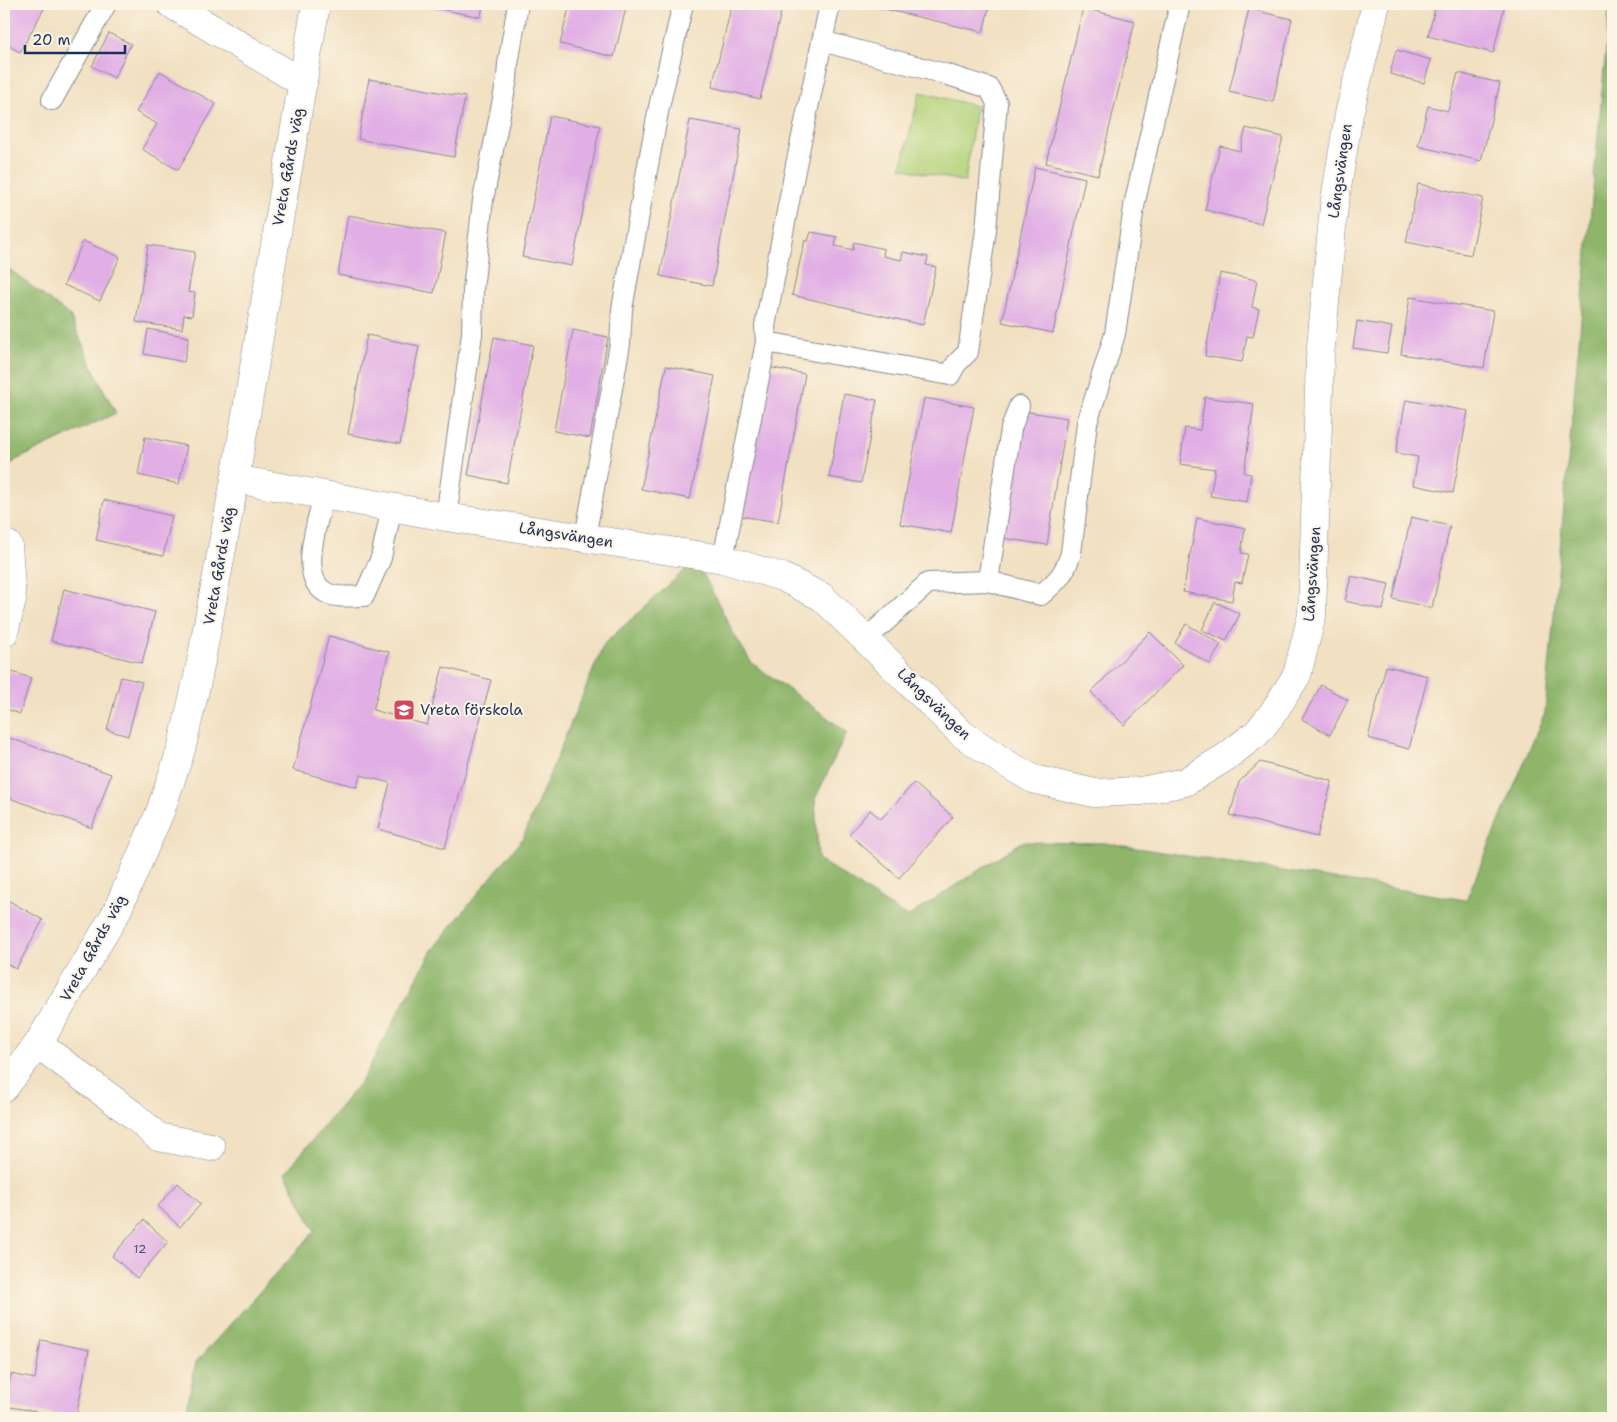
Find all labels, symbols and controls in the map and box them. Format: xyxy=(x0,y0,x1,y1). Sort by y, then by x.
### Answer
scale bar xyxy=(25,22,125,54)
text: 20 m xyxy=(32,30,71,50)
street label: Vreta Gårds väg xyxy=(268,106,308,228)
street label: Långsvängen xyxy=(1323,122,1357,220)
street label: Vreta Gårds väg xyxy=(199,505,239,627)
street label: Långsvängen xyxy=(517,518,615,552)
street label: Långsvängen xyxy=(1299,526,1325,622)
street label: Långsvängen xyxy=(893,664,975,744)
school or university icon: Vreta förskola xyxy=(392,698,416,722)
place label: Vreta förskola xyxy=(420,700,524,720)
street label: Vreta Gårds väg xyxy=(55,891,131,1005)
house number: 12 xyxy=(134,1241,146,1257)

